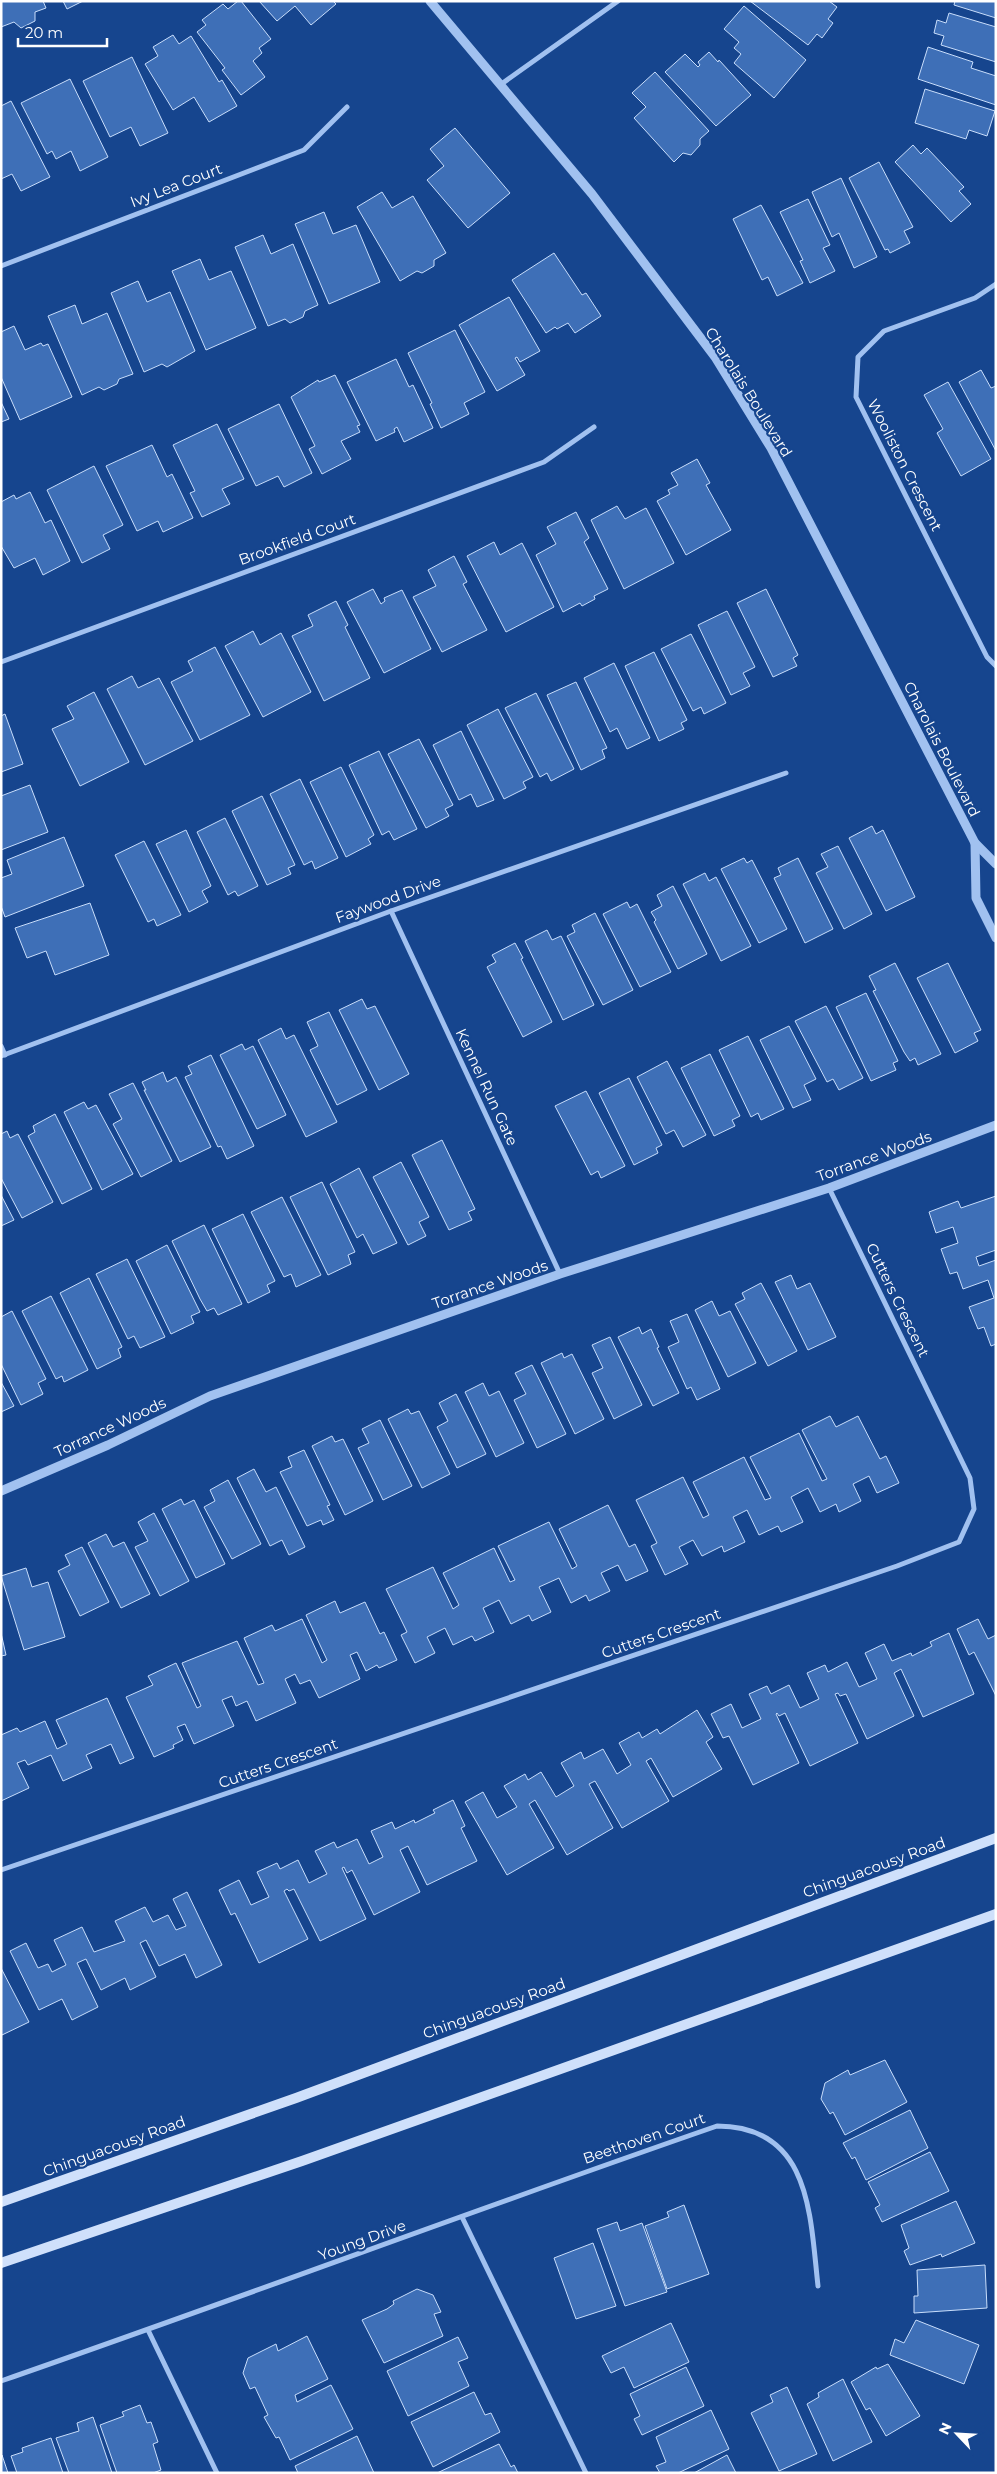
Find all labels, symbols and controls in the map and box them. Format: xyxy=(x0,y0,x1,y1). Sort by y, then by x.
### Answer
scale bar xyxy=(18,15,106,47)
text: 20 m xyxy=(25,23,63,42)
street label: Ivy Lea Court xyxy=(127,159,225,211)
street label: Charolais Boulevard xyxy=(701,324,797,460)
street label: Wooliston Crescent xyxy=(863,396,947,534)
street label: Brookfield Court xyxy=(236,509,358,569)
street label: Charolais Boulevard xyxy=(900,678,984,820)
street label: Faywood Drive xyxy=(333,871,443,927)
street label: Kennel Run Gate xyxy=(452,1025,522,1149)
street label: Torrance Woods xyxy=(814,1126,934,1186)
street label: Cutters Crescent xyxy=(862,1240,934,1360)
street label: Torrance Woods xyxy=(430,1255,550,1313)
street label: Torrance Woods xyxy=(51,1393,169,1461)
street label: Cutters Crescent xyxy=(599,1604,723,1662)
street label: Cutters Crescent xyxy=(216,1734,340,1792)
street label: Chinguacousy Road xyxy=(800,1832,948,1902)
street label: Chinguacousy Road xyxy=(420,1973,568,2043)
street label: Beethoven Court xyxy=(580,2108,708,2168)
street label: Chinguacousy Road xyxy=(40,2111,188,2181)
street label: Young Drive xyxy=(316,2215,408,2265)
north arrow xyxy=(932,2409,982,2459)
text: N xyxy=(935,2420,956,2437)

